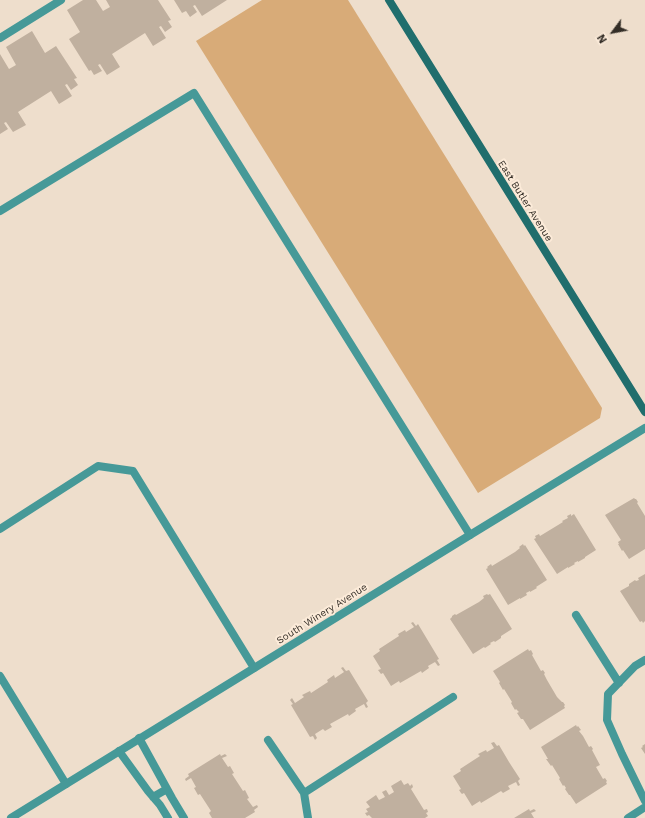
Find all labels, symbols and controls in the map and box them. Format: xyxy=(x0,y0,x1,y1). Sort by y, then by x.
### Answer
north arrow xyxy=(593,12,633,52)
text: N xyxy=(595,32,610,46)
street label: East Butler Avenue xyxy=(495,158,555,244)
street label: South Winery Avenue xyxy=(274,581,370,647)

